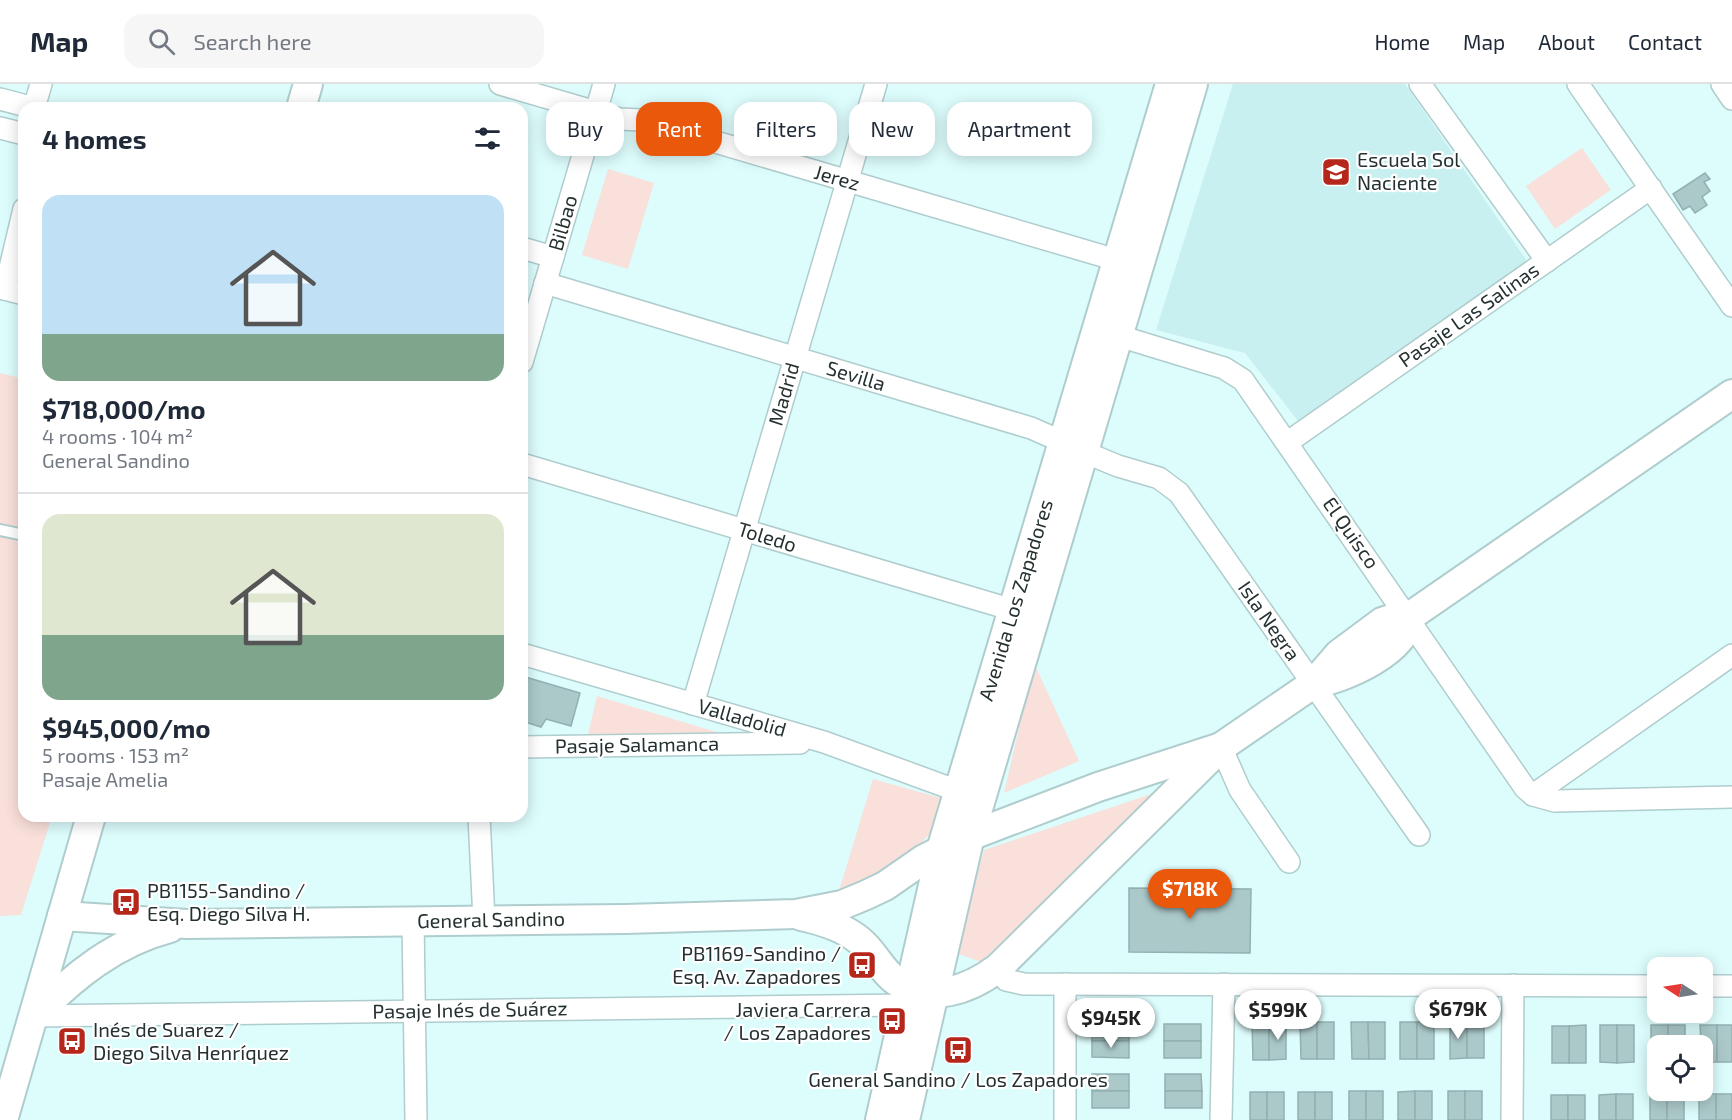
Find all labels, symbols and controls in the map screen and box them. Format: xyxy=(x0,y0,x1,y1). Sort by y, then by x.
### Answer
search box xyxy=(124,14,544,68)
text: Map xyxy=(30,24,88,58)
icon: search xyxy=(145,25,178,58)
text: Search here xyxy=(193,28,312,54)
text: Home xyxy=(1374,29,1430,54)
text: Map xyxy=(1463,29,1505,54)
text: About xyxy=(1538,29,1595,54)
text: Contact xyxy=(1628,29,1702,54)
chip: Buy xyxy=(546,102,624,156)
chip: Rent xyxy=(636,102,722,156)
chip: Filters xyxy=(734,102,837,156)
chip: New xyxy=(849,102,935,156)
chip: Apartment xyxy=(947,102,1092,156)
icon: filters xyxy=(471,122,504,155)
text: 4 homes xyxy=(42,123,147,154)
place label: Escuela Sol Naciente xyxy=(1357,147,1460,194)
school or university icon: Escuela Sol Naciente xyxy=(1320,156,1352,188)
street label: Jerez xyxy=(812,159,863,195)
street label: Bilbao xyxy=(543,192,581,253)
icon: home xyxy=(219,234,327,342)
street label: Pasaje Las Salinas xyxy=(1394,257,1543,372)
street label: Sevilla xyxy=(824,355,889,395)
street label: Madrid xyxy=(763,359,803,428)
text: $718,000/mo xyxy=(42,393,206,424)
text: 4 rooms · 104 m² xyxy=(42,424,193,448)
text: General Sandino xyxy=(42,448,190,472)
street label: El Quisco xyxy=(1318,492,1385,573)
street label: Avenida Los Zapadores xyxy=(973,496,1057,703)
street label: Toledo xyxy=(735,516,800,556)
icon: home xyxy=(219,553,327,661)
street label: Isla Negra xyxy=(1234,576,1306,665)
street label: Valladolid xyxy=(695,693,789,741)
text: $945,000/mo xyxy=(42,712,211,743)
street label: Pasaje Salamanca xyxy=(555,731,719,757)
text: 5 rooms · 153 m² xyxy=(42,743,189,767)
text: Pasaje Amelia xyxy=(42,767,168,791)
pin: $718K xyxy=(1148,869,1232,920)
text: $718K xyxy=(1162,876,1218,900)
place label: PB1155-Sandino / Esq. Diego Silva H. xyxy=(147,878,310,925)
bus stop icon: PB1155-Sandino / Esq. Diego Silva H. xyxy=(110,886,142,918)
street label: General Sandino xyxy=(417,906,565,932)
place label: PB1169-Sandino / Esq. Av. Zapadores xyxy=(672,941,841,988)
bus stop icon: PB1169-Sandino / Esq. Av. Zapadores xyxy=(846,949,878,981)
north arrow xyxy=(1647,957,1713,1023)
map controls xyxy=(1647,957,1713,1101)
pin: $679K xyxy=(1416,989,1500,1040)
pin: $599K xyxy=(1236,990,1320,1041)
street label: Pasaje Inés de Suárez xyxy=(372,995,568,1023)
text: $679K xyxy=(1429,996,1487,1020)
place label: Javiera Carrera / Los Zapadores xyxy=(724,997,871,1044)
text: $599K xyxy=(1249,997,1307,1021)
pin: $945K xyxy=(1069,998,1153,1049)
bus stop icon: Javiera Carrera / Los Zapadores xyxy=(876,1005,908,1037)
text: $945K xyxy=(1081,1005,1141,1029)
place label: Inés de Suarez / Diego Silva Henríquez xyxy=(93,1017,289,1064)
bus stop icon: Inés de Suarez / Diego Silva Henríquez xyxy=(56,1025,88,1057)
bus stop icon: General Sandino / Los Zapadores xyxy=(942,1034,974,1066)
button: locate xyxy=(1647,1035,1713,1101)
place label: General Sandino / Los Zapadores xyxy=(808,1067,1108,1091)

